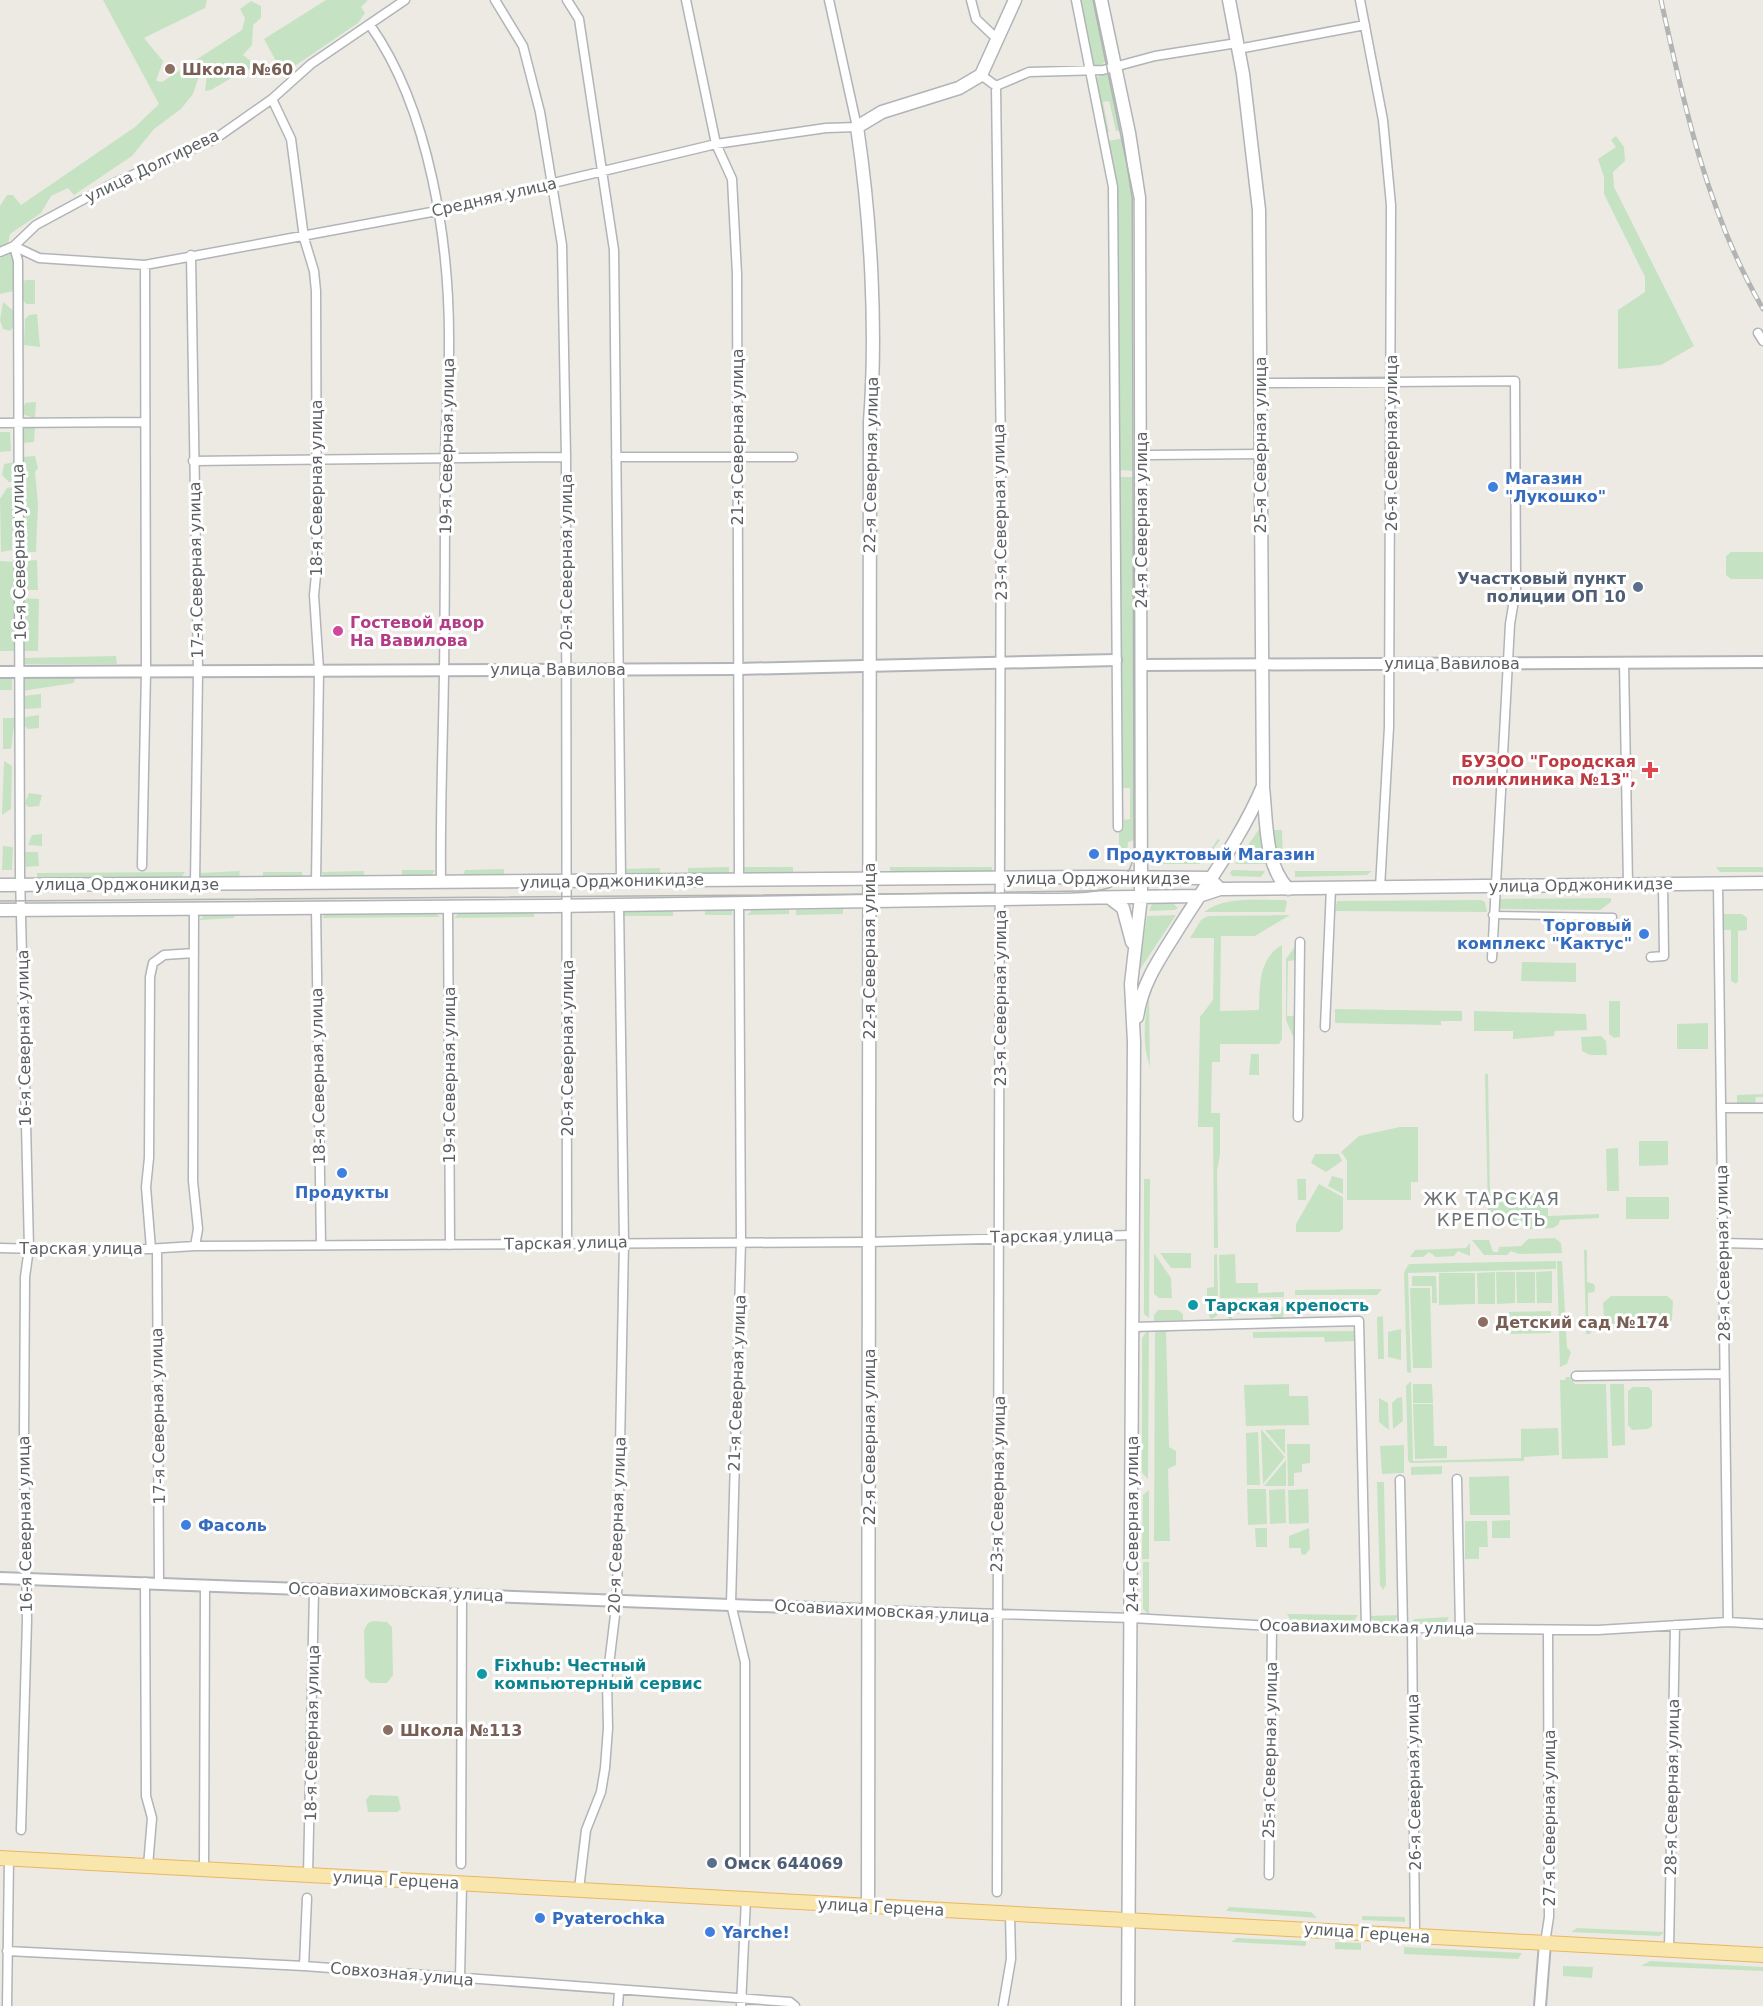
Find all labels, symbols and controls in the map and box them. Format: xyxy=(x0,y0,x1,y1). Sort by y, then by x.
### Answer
place label: Школа №60 xyxy=(182,60,293,79)
marker: Школа №60 xyxy=(163,62,177,76)
street label: улица Долгирева xyxy=(82,125,222,207)
street label: Средняя улица xyxy=(430,173,558,221)
street label: 21-я Северная улица xyxy=(728,348,747,526)
street label: 26-я Северная улица xyxy=(1382,354,1401,532)
street label: 25-я Северная улица xyxy=(1251,356,1270,534)
street label: 19-я Северная улица xyxy=(436,357,458,535)
street label: 22-я Северная улица xyxy=(860,376,882,554)
street label: 18-я Северная улица xyxy=(307,399,326,577)
street label: 23-я Северная улица xyxy=(989,423,1011,601)
street label: 24-я Северная улица xyxy=(1132,431,1151,609)
street label: 16-я Северная улица xyxy=(8,463,30,641)
place label: Магазин "Лукошко" xyxy=(1505,469,1606,506)
street label: 20-я Северная улица xyxy=(557,473,576,651)
marker: Магазин "Лукошко" xyxy=(1486,480,1500,494)
street label: 17-я Северная улица xyxy=(185,481,207,659)
place label: Участковый пункт полиции ОП 10 xyxy=(1457,569,1627,606)
marker: Участковый пункт полиции ОП 10 xyxy=(1631,580,1645,594)
place label: Гостевой двор На Вавилова xyxy=(350,613,484,650)
marker: Гостевой двор На Вавилова xyxy=(331,624,345,638)
street label: улица Вавилова xyxy=(1384,654,1520,673)
street label: улица Вавилова xyxy=(490,660,626,679)
place label: БУЗОО "Городская поликлиника №13", xyxy=(1452,752,1636,789)
marker: БУЗОО "Городская поликлиника №13", xyxy=(1641,761,1659,779)
place label: Продуктовый Магазин xyxy=(1106,845,1315,864)
marker: Продуктовый Магазин xyxy=(1087,847,1101,861)
street label: 22-я Северная улица xyxy=(860,862,879,1040)
street label: улица Орджоникидзе xyxy=(1006,869,1190,888)
street label: улица Орджоникидзе xyxy=(520,870,704,892)
street label: улица Орджоникидзе xyxy=(1489,874,1673,896)
street label: улица Орджоникидзе xyxy=(35,875,219,894)
street label: 23-я Северная улица xyxy=(991,909,1010,1087)
place label: Торговый комплекс "Кактус" xyxy=(1457,916,1632,953)
marker: Торговый комплекс "Кактус" xyxy=(1637,927,1651,941)
street label: 16-я Северная улица xyxy=(13,949,35,1127)
street label: 20-я Северная улица xyxy=(558,959,577,1137)
street label: 19-я Северная улица xyxy=(440,986,459,1164)
street label: 18-я Северная улица xyxy=(307,987,329,1165)
street label: 28-я Северная улица xyxy=(1712,1164,1734,1342)
marker: Продукты xyxy=(335,1166,349,1180)
place label: Продукты xyxy=(295,1183,389,1202)
district label: ЖК ТАРСКАЯ КРЕПОСТЬ xyxy=(1423,1188,1561,1230)
street label: Тарская улица xyxy=(989,1225,1114,1247)
street label: Тарская улица xyxy=(503,1232,628,1254)
street label: Тарская улица xyxy=(18,1239,143,1258)
street label: 21-я Северная улица xyxy=(724,1294,750,1472)
place label: Тарская крепость xyxy=(1205,1296,1369,1315)
marker: Тарская крепость xyxy=(1186,1298,1200,1312)
place label: Детский сад №174 xyxy=(1495,1313,1669,1332)
marker: Детский сад №174 xyxy=(1476,1315,1490,1329)
street label: 17-я Северная улица xyxy=(147,1327,169,1505)
street label: 22-я Северная улица xyxy=(860,1348,879,1526)
street label: 23-я Северная улица xyxy=(987,1395,1009,1573)
street label: 16-я Северная улица xyxy=(14,1435,36,1613)
street label: 24-я Северная улица xyxy=(1123,1435,1142,1613)
street label: 20-я Северная улица xyxy=(604,1436,630,1614)
place label: Фасоль xyxy=(198,1516,267,1535)
marker: Фасоль xyxy=(179,1518,193,1532)
street label: Осоавиахимовская улица xyxy=(288,1579,504,1605)
street label: Осоавиахимовская улица xyxy=(774,1596,990,1626)
street label: Осоавиахимовская улица xyxy=(1259,1616,1475,1638)
street label: 18-я Северная улица xyxy=(301,1644,323,1822)
place label: Fixhub: Честный компьютерный сервис xyxy=(494,1656,702,1693)
street label: 25-я Северная улица xyxy=(1259,1661,1281,1839)
marker: Fixhub: Честный компьютерный сервис xyxy=(475,1667,489,1681)
street label: 26-я Северная улица xyxy=(1403,1693,1425,1871)
street label: 28-я Северная улица xyxy=(1661,1698,1683,1876)
place label: Школа №113 xyxy=(400,1721,522,1740)
marker: Школа №113 xyxy=(381,1723,395,1737)
street label: 27-я Северная улица xyxy=(1540,1729,1559,1907)
place label: Омск 644069 xyxy=(724,1854,843,1873)
marker: Омск 644069 xyxy=(705,1856,719,1870)
street label: улица Герцена xyxy=(332,1867,460,1893)
street label: улица Герцена xyxy=(817,1894,945,1920)
place label: Pyaterochka xyxy=(552,1909,665,1928)
marker: Pyaterochka xyxy=(533,1911,547,1925)
street label: улица Герцена xyxy=(1303,1919,1431,1947)
place label: Yarche! xyxy=(721,1923,790,1942)
marker: Yarche! xyxy=(703,1925,717,1939)
street label: Совхозная улица xyxy=(329,1958,475,1990)

